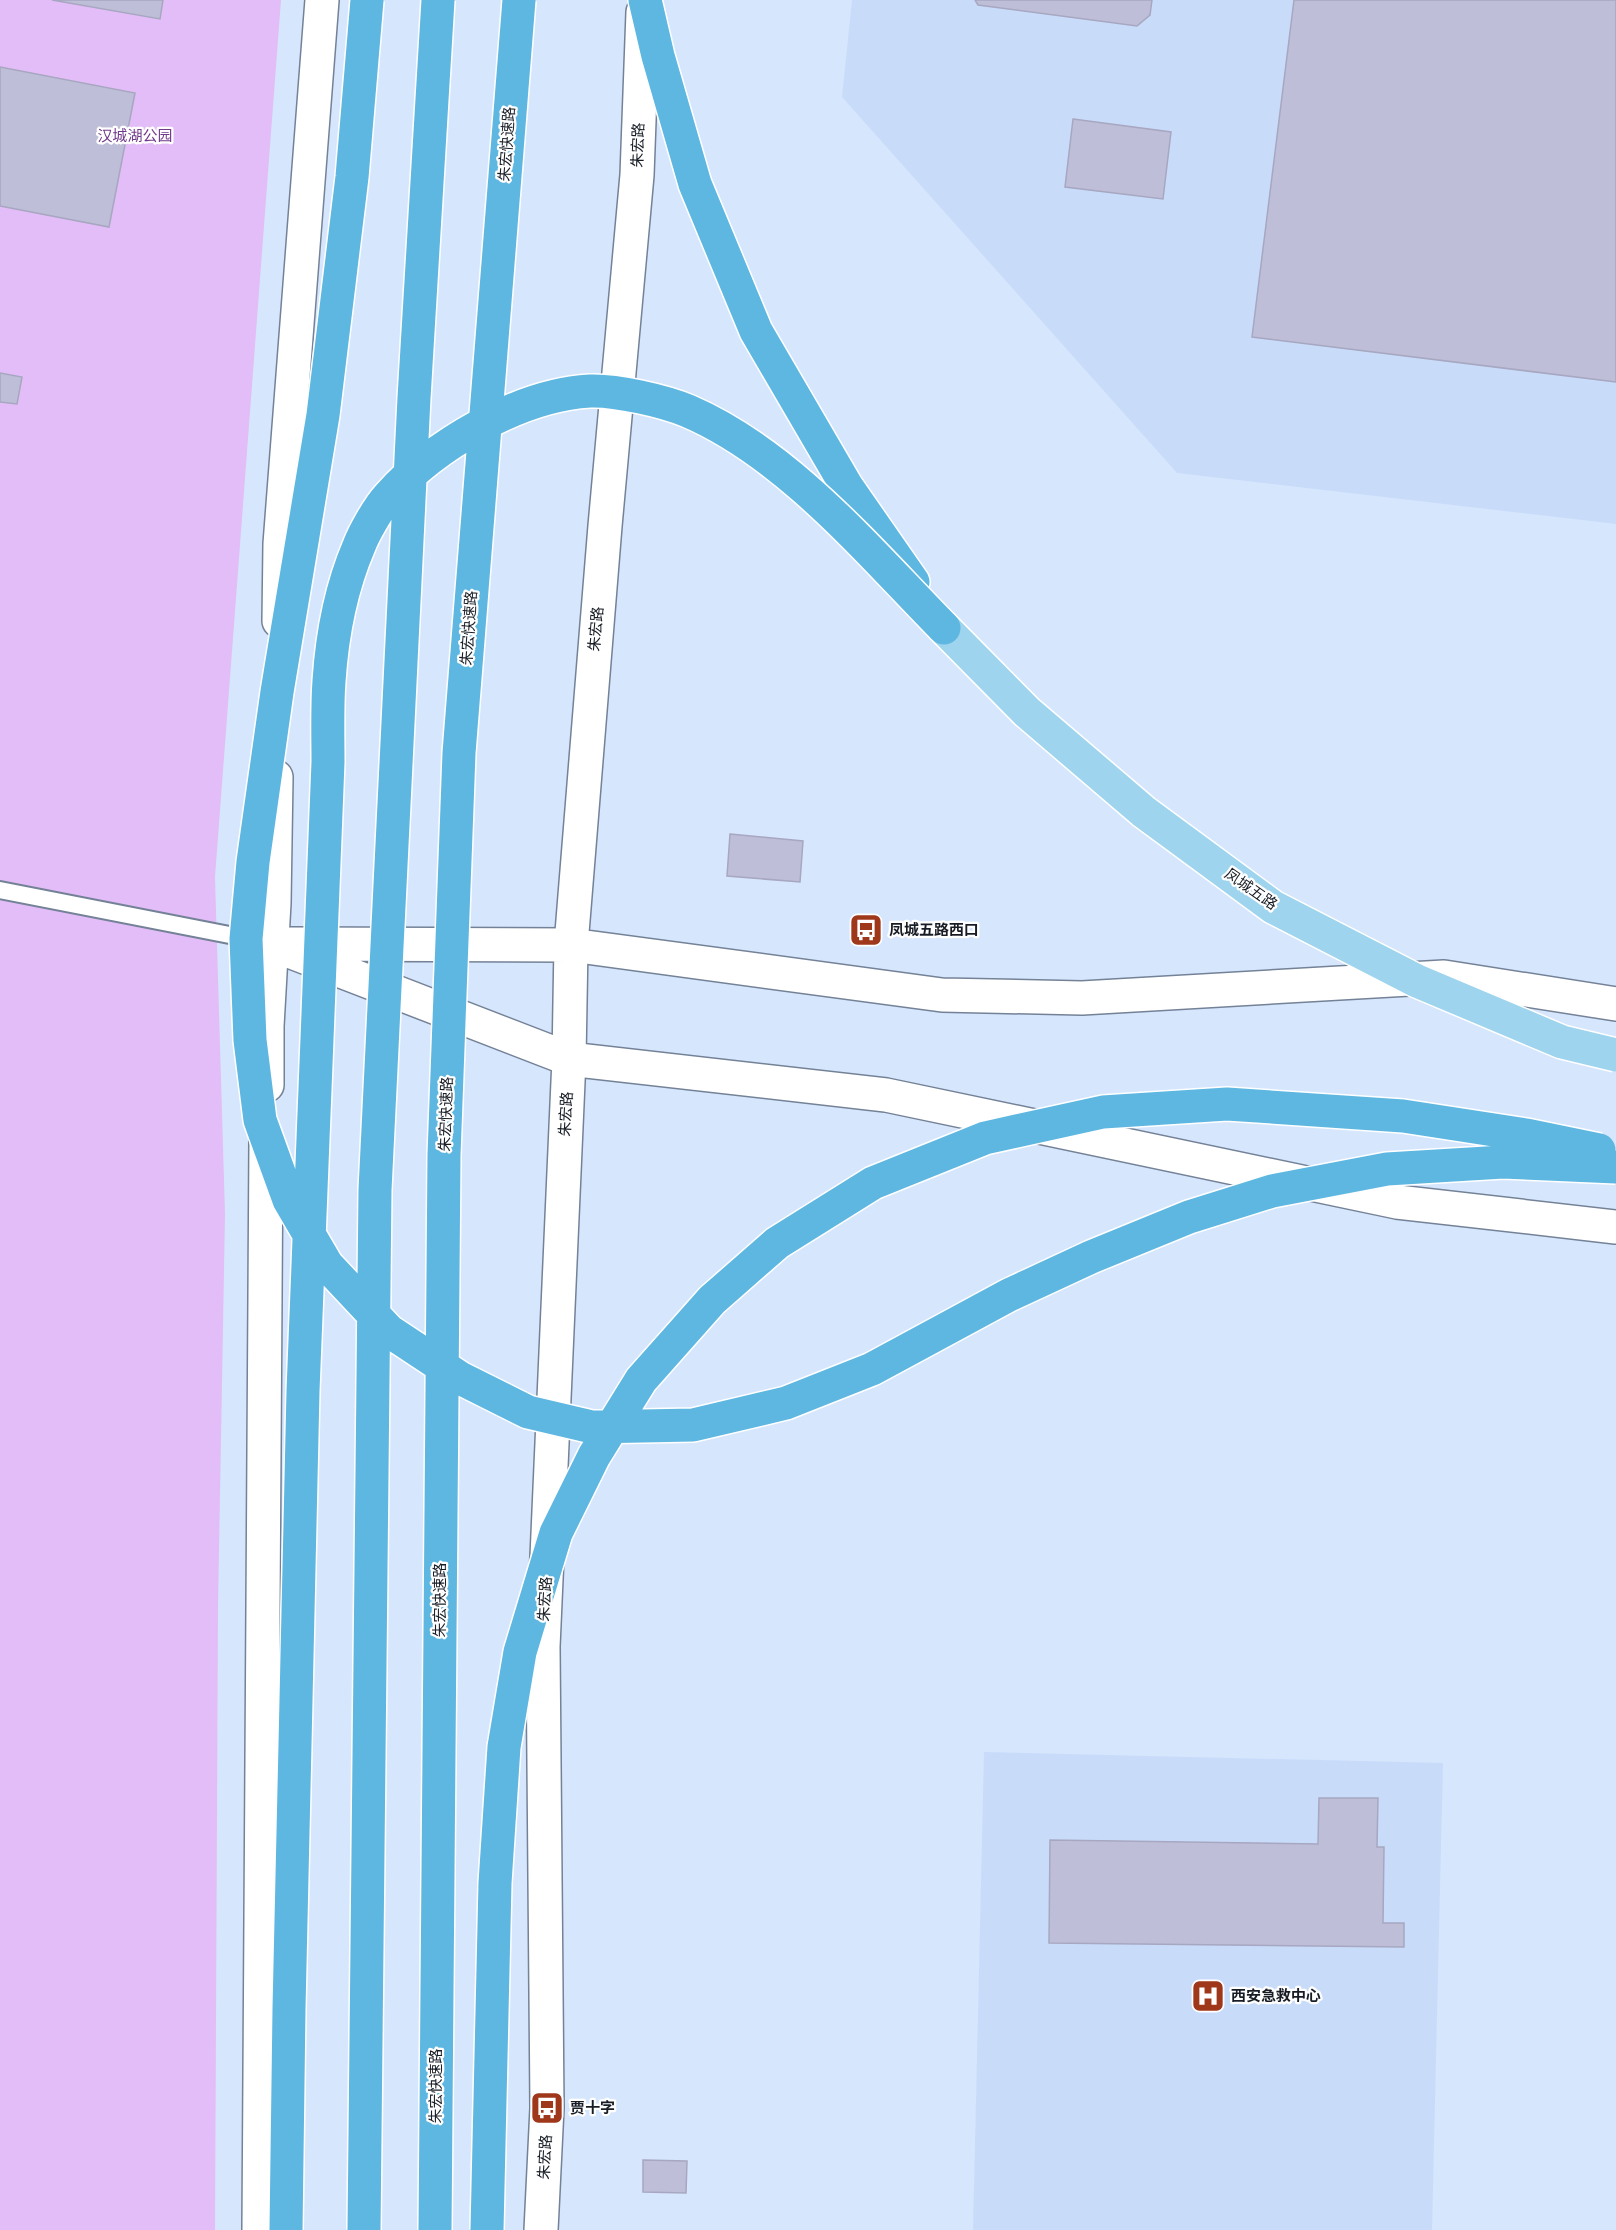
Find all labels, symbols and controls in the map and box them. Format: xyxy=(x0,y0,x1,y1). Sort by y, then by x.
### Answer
street label: 朱宏快速路 xyxy=(495,106,519,182)
street label: 朱宏路 xyxy=(628,122,648,168)
park label: 汉城湖公园 xyxy=(97,127,173,145)
street label: 朱宏快速路 xyxy=(457,590,481,666)
street label: 朱宏路 xyxy=(585,606,607,652)
street label: 凤城五路 xyxy=(1221,864,1281,914)
bus stop icon: 凤城五路西口 xyxy=(848,912,884,948)
place label: 凤城五路西口 xyxy=(889,921,979,939)
street label: 朱宏快速路 xyxy=(436,1076,456,1152)
street label: 朱宏路 xyxy=(556,1091,576,1137)
street label: 朱宏快速路 xyxy=(431,1562,449,1638)
street label: 朱宏路 xyxy=(535,1576,555,1622)
hospital icon: 西安急救中心 xyxy=(1190,1978,1226,2014)
place label: 西安急救中心 xyxy=(1231,1987,1321,2005)
street label: 朱宏快速路 xyxy=(427,2048,445,2124)
bus stop icon: 贾十字 xyxy=(529,2090,565,2126)
place label: 贾十字 xyxy=(570,2099,615,2117)
street label: 朱宏路 xyxy=(535,2134,555,2180)

